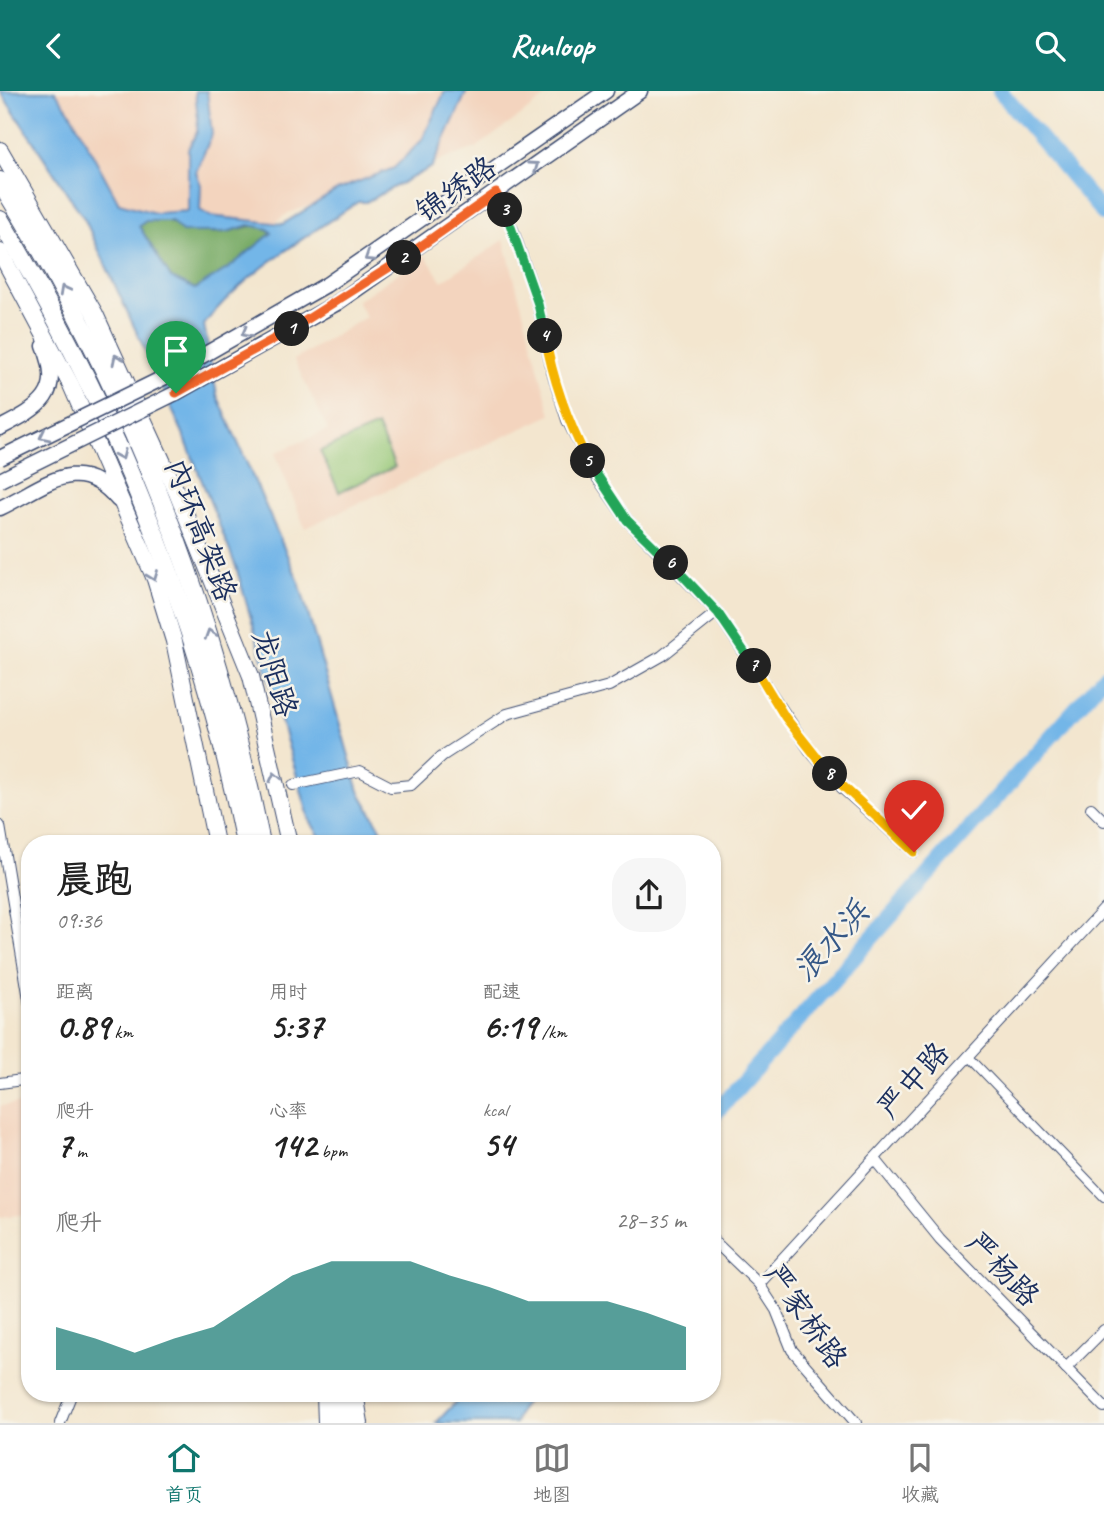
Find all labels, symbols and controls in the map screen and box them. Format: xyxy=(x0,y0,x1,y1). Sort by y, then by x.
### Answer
text: Runloop xyxy=(510,25,594,66)
icon: back xyxy=(35,27,73,65)
icon: search xyxy=(1031,27,1069,65)
street label: 锦绣路 xyxy=(408,148,504,230)
one-way arrow xyxy=(526,162,539,174)
pin: 3 xyxy=(488,193,522,227)
text: 3 xyxy=(500,197,509,221)
pin: 2 xyxy=(386,241,422,275)
text: 2 xyxy=(399,245,408,269)
one-way arrow xyxy=(364,249,377,262)
one-way arrow xyxy=(58,285,72,298)
pin: 1 xyxy=(274,311,310,347)
text: 1 xyxy=(287,316,296,340)
pin: 4 xyxy=(528,319,562,353)
pin xyxy=(146,321,206,393)
text: 4 xyxy=(540,323,549,347)
one-way arrow xyxy=(241,324,254,337)
icon: arrive xyxy=(157,332,195,370)
one-way arrow xyxy=(111,354,125,366)
one-way arrow xyxy=(39,428,51,442)
pin: 5 xyxy=(570,443,606,479)
one-way arrow xyxy=(113,447,127,460)
text: 5 xyxy=(583,448,592,472)
street label: 内环高架路 xyxy=(156,453,246,607)
pin: 6 xyxy=(654,545,688,581)
text: 6 xyxy=(666,550,675,574)
one-way arrow xyxy=(145,570,159,582)
street label: 龙阳路 xyxy=(244,624,306,722)
one-way arrow xyxy=(204,629,219,641)
pin: 7 xyxy=(736,649,772,683)
text: 7 xyxy=(749,653,758,677)
pin: 8 xyxy=(812,757,848,791)
text: 8 xyxy=(825,761,834,785)
one-way arrow xyxy=(269,771,283,783)
pin xyxy=(884,780,944,852)
icon: check xyxy=(895,791,933,829)
text: 晨跑 xyxy=(56,856,132,903)
button: share xyxy=(612,858,686,932)
water label: 浪水浜 xyxy=(784,891,879,990)
text: 09:36 xyxy=(56,906,102,935)
text: 距离 xyxy=(56,980,94,1004)
text: 用时 xyxy=(269,980,307,1004)
text: 配速 xyxy=(483,980,521,1004)
text: 0.89 xyxy=(56,1004,110,1049)
text: 5:37 xyxy=(269,1004,323,1049)
text: 6:19 xyxy=(483,1004,537,1049)
text: km xyxy=(110,1020,133,1044)
text: /km xyxy=(537,1020,567,1044)
street label: 严中路 xyxy=(869,1034,957,1126)
text: kcal xyxy=(483,1098,508,1122)
text: 爬升 xyxy=(56,1099,94,1123)
text: 心率 xyxy=(269,1099,307,1123)
text: 54 xyxy=(483,1122,514,1167)
text: 7 xyxy=(56,1123,72,1168)
text: 142 xyxy=(269,1123,317,1168)
text: m xyxy=(72,1139,87,1163)
text: bpm xyxy=(317,1139,347,1163)
text: 28–35 m xyxy=(616,1206,686,1235)
text: 爬升 xyxy=(56,1208,102,1237)
street label: 严杨路 xyxy=(958,1223,1048,1315)
street label: 严家桥路 xyxy=(756,1256,856,1376)
tab: 首页 xyxy=(165,1439,203,1507)
tab: 地图 xyxy=(533,1439,571,1507)
tab: 收藏 xyxy=(901,1439,939,1507)

